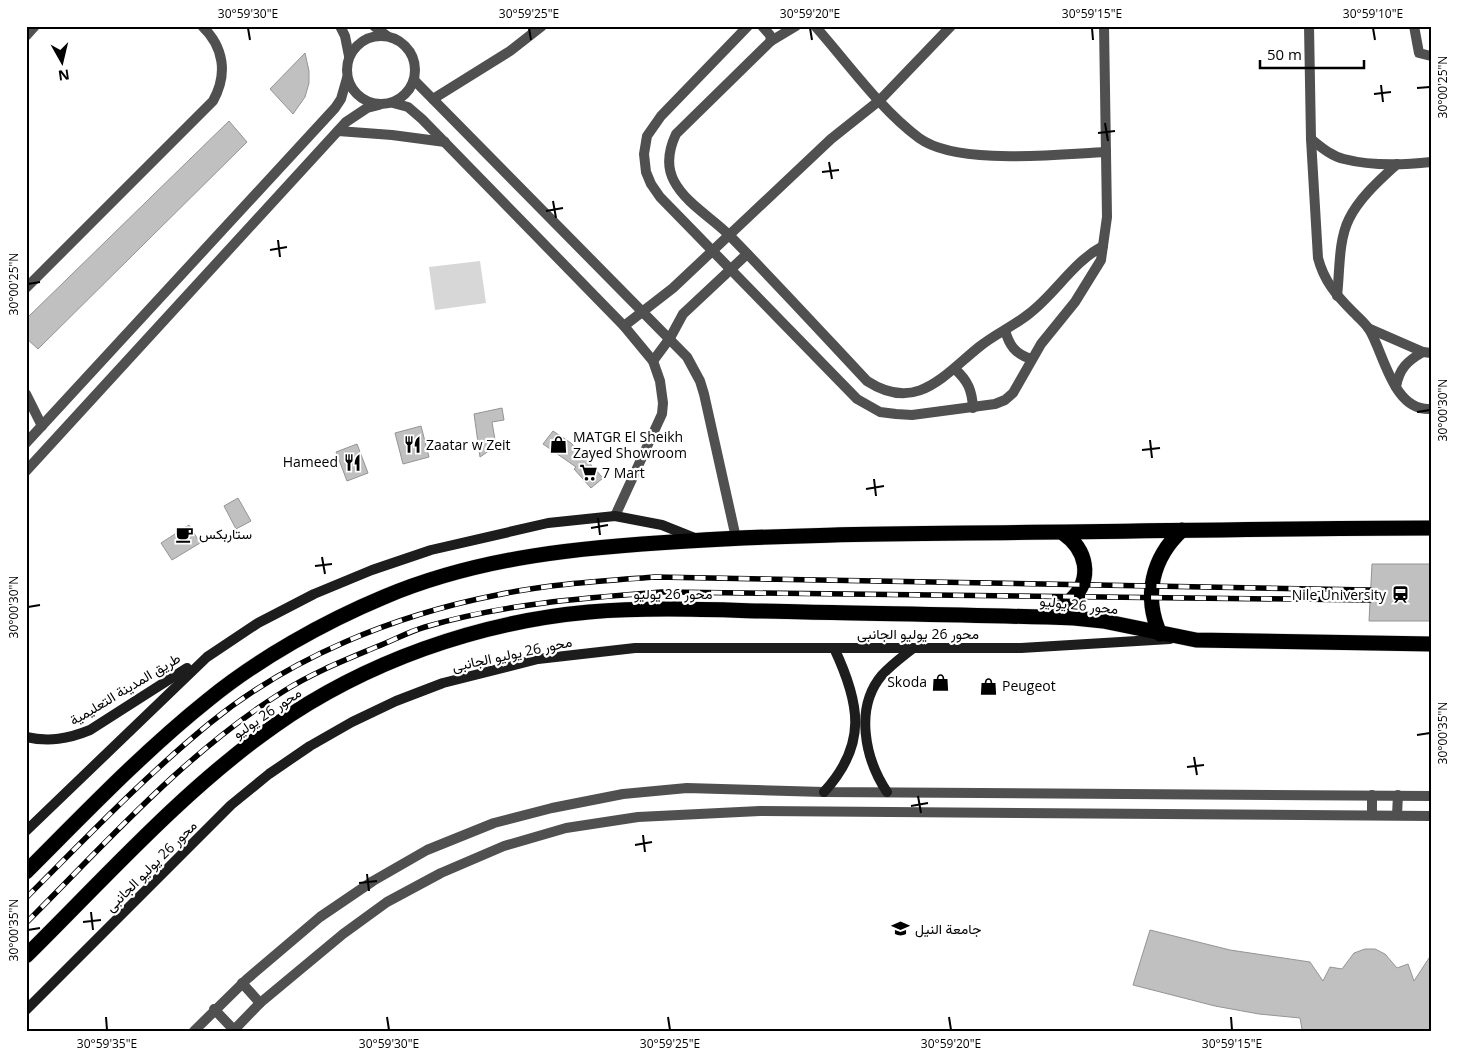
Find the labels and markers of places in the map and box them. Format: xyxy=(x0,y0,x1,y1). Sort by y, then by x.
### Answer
place label: MATGR El Sheikh Zayed Showroom xyxy=(573,427,687,462)
restaurant icon: Zaatar w Zeit xyxy=(402,435,422,455)
place label: Zaatar w Zeit xyxy=(426,435,511,454)
shop icon: MATGR El Sheikh Zayed Showroom xyxy=(549,435,569,455)
place label: Hameed xyxy=(283,452,338,471)
restaurant icon: Hameed xyxy=(342,452,362,472)
supermarket icon: 7 Mart xyxy=(578,463,598,483)
place label: 7 Mart xyxy=(602,463,645,482)
cafe icon: ستاربكس xyxy=(175,524,195,544)
place label: ستاربكس xyxy=(199,524,252,543)
place label: Nile University xyxy=(1292,585,1387,604)
station icon: Nile University xyxy=(1390,585,1410,605)
place label: Skoda xyxy=(887,672,927,691)
shop icon: Skoda xyxy=(931,672,951,692)
shop icon: Peugeot xyxy=(978,676,998,696)
place label: Peugeot xyxy=(1002,676,1056,695)
school or university icon: جامعة النيل xyxy=(891,919,911,939)
place label: جامعة النيل xyxy=(915,919,981,938)

